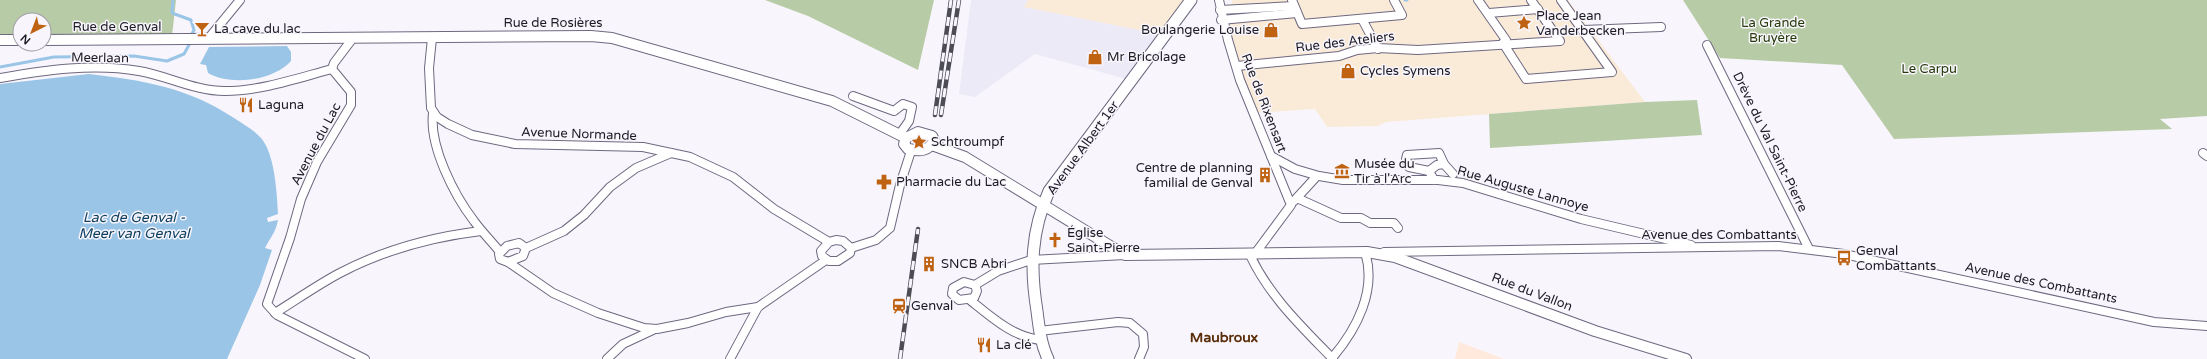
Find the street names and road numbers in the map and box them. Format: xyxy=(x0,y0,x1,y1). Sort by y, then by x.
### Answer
street label: Rue de Rosières xyxy=(503,15,603,31)
street label: Rue de Genval xyxy=(72,19,162,35)
street label: Rue des Ateliers xyxy=(1295,28,1395,56)
street label: Meerlaan xyxy=(71,49,129,67)
street label: Rue de Rixensart xyxy=(1238,51,1290,155)
street label: Drève du Val Saint-Pierre xyxy=(1729,69,1811,215)
street label: Avenue Albert 1er xyxy=(1044,98,1122,198)
street label: Avenue du Lac xyxy=(288,100,344,188)
street label: Avenue Normande xyxy=(521,124,637,144)
street label: Rue Auguste Lannoye xyxy=(1455,163,1591,215)
street label: Avenue des Combattants xyxy=(1641,227,1797,243)
street label: Avenue des Combattants xyxy=(1963,259,2119,307)
street label: Rue du Vallon xyxy=(1489,269,1575,315)

